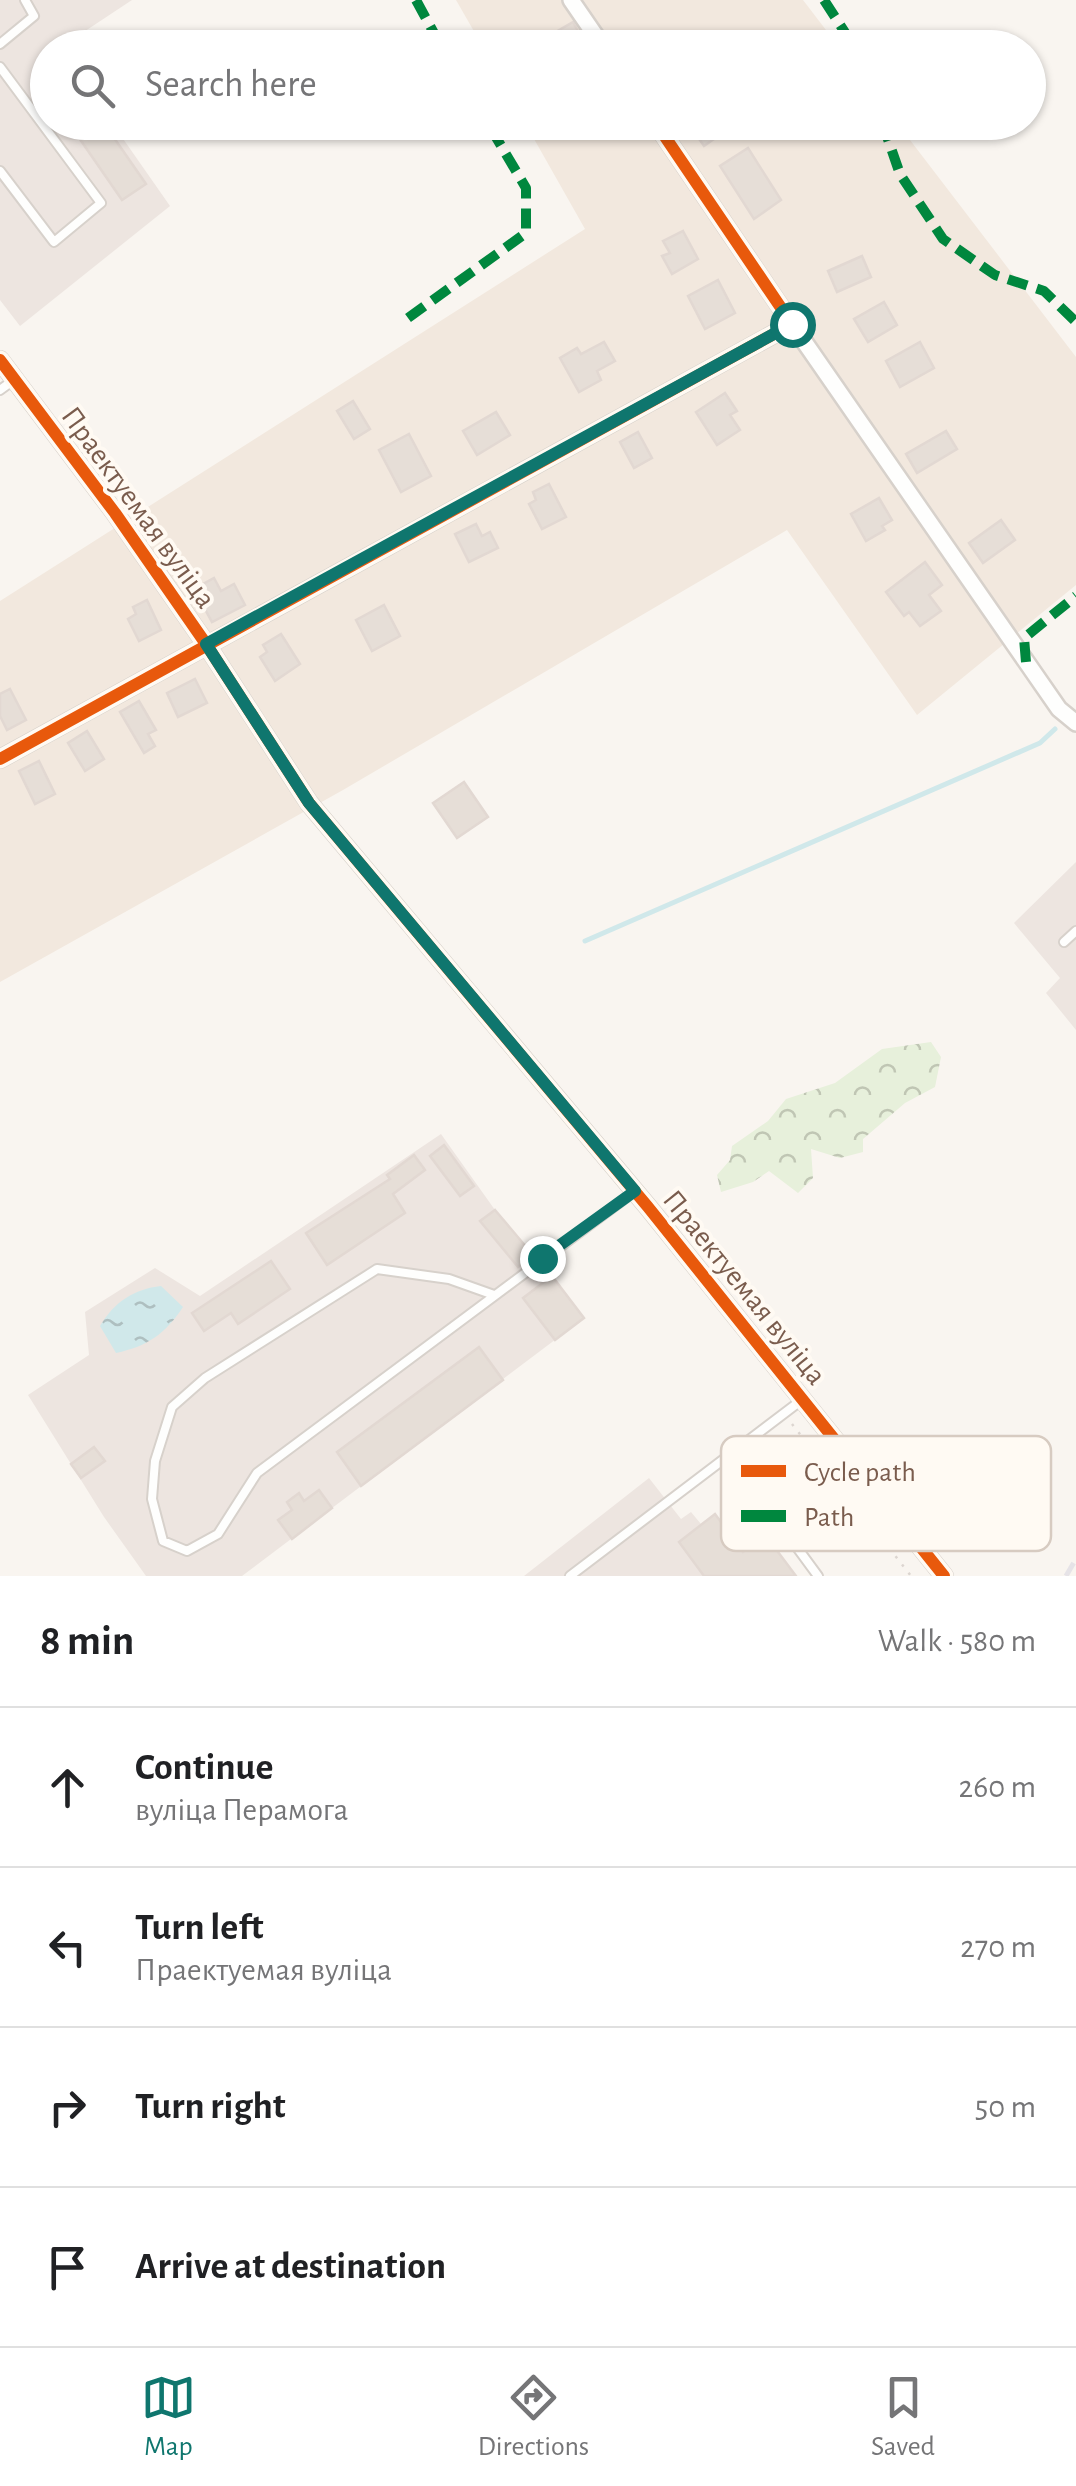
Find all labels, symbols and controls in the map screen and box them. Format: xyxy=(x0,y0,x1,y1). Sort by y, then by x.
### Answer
search box xyxy=(30,30,1046,140)
icon: search xyxy=(65,58,120,113)
text: Search here xyxy=(145,66,317,104)
route start xyxy=(770,302,816,348)
street label: Праектуемая вуліца xyxy=(55,401,221,614)
street label: Праектуемая вуліца xyxy=(657,1185,832,1391)
route end xyxy=(520,1236,566,1282)
legend xyxy=(721,1436,1051,1551)
text: Cycle path xyxy=(804,1459,916,1487)
text: Path xyxy=(804,1504,854,1532)
text: 8 min xyxy=(40,1620,134,1662)
text: Walk · 580 m xyxy=(878,1625,1036,1657)
text: Continue xyxy=(135,1749,273,1787)
icon: ahead xyxy=(40,1760,95,1815)
text: 260 m xyxy=(959,1771,1036,1803)
text: вуліца Перамога xyxy=(135,1794,348,1826)
text: Turn left xyxy=(135,1909,263,1947)
icon: left xyxy=(40,1920,95,1975)
text: 270 m xyxy=(960,1931,1036,1963)
text: Праектуемая вуліца xyxy=(135,1954,392,1986)
icon: right xyxy=(40,2080,95,2135)
text: Turn right xyxy=(135,2088,285,2126)
text: 50 m xyxy=(975,2091,1036,2123)
icon: arrive xyxy=(40,2240,95,2295)
text: Arrive at destination xyxy=(135,2248,446,2286)
tab: Map xyxy=(141,2370,196,2464)
tab: Directions xyxy=(478,2370,589,2464)
tab: Saved xyxy=(871,2370,935,2464)

